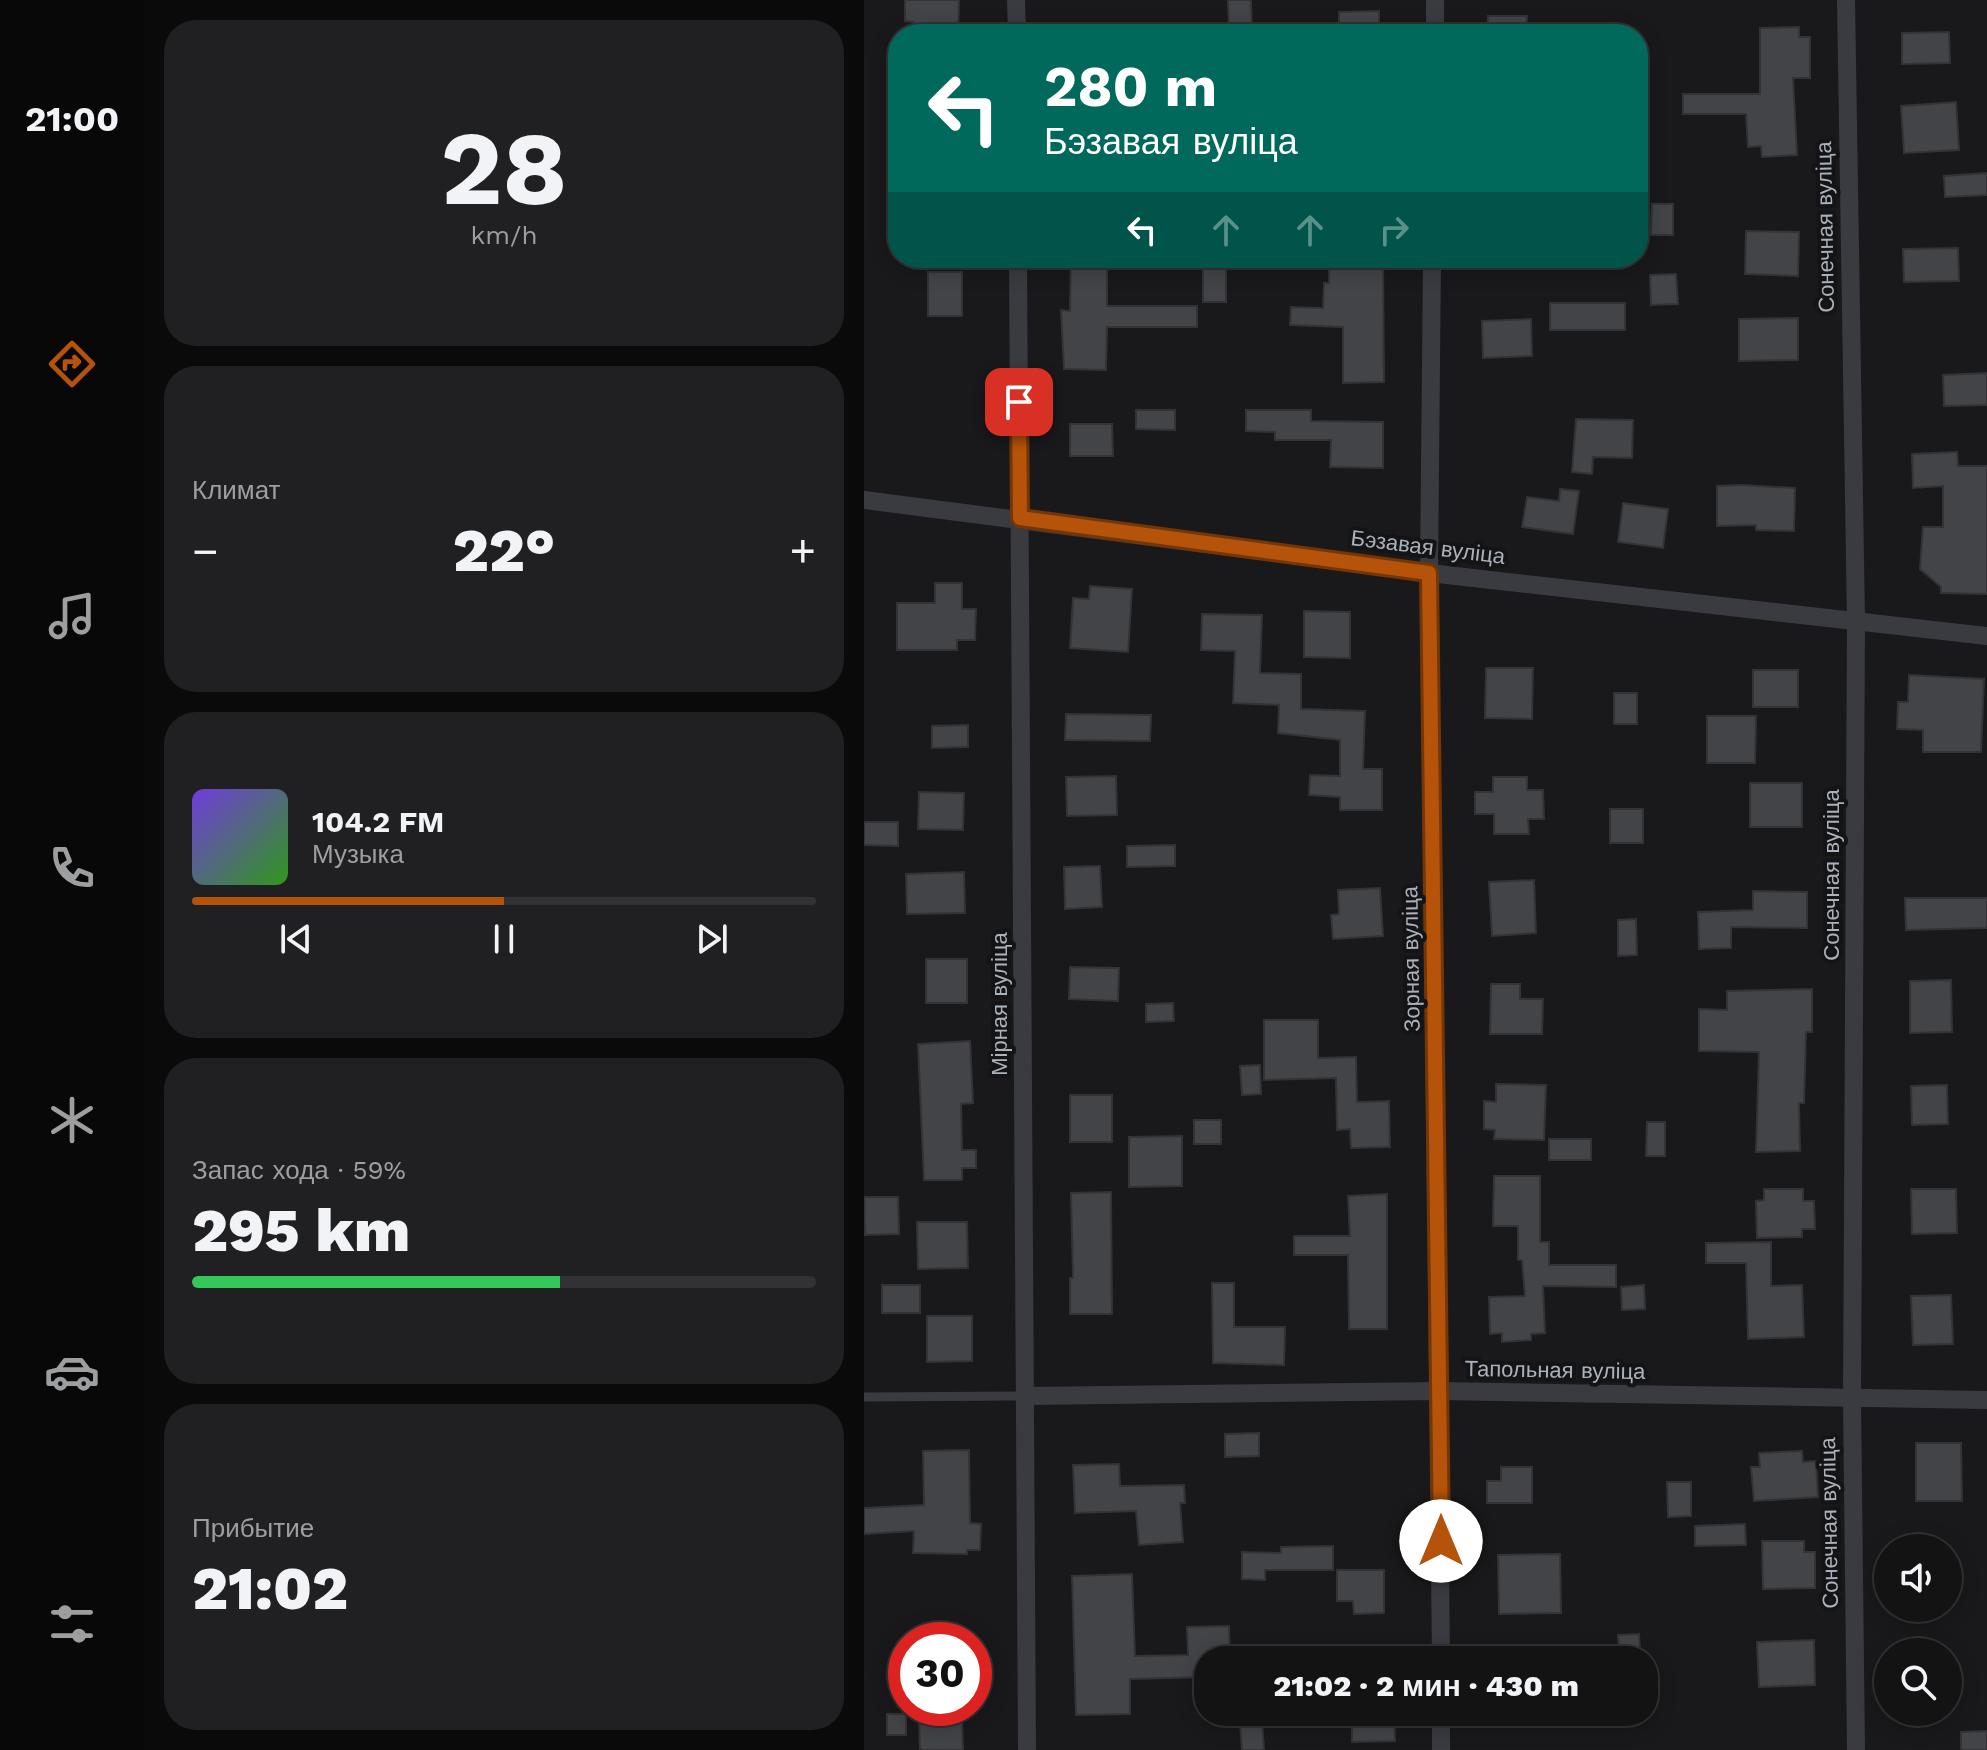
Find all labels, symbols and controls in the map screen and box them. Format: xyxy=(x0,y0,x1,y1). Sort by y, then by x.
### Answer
text: 280 m xyxy=(1044,54,1217,120)
icon: left xyxy=(912,56,1016,160)
text: 21:00 xyxy=(25,98,119,140)
text: 28 xyxy=(440,107,568,229)
text: Бэзавая вуліца xyxy=(1044,121,1298,163)
street label: Сонечная вуліца xyxy=(1811,140,1839,313)
icon: left xyxy=(1120,208,1164,252)
icon: ahead xyxy=(1204,208,1248,252)
icon: ahead xyxy=(1288,208,1332,252)
icon: right xyxy=(1372,208,1416,252)
text: km/h xyxy=(471,220,537,250)
icon: directions xyxy=(44,336,100,392)
pin xyxy=(985,368,1053,436)
icon: arrive xyxy=(997,380,1041,424)
text: Климат xyxy=(192,475,281,505)
text: 22° xyxy=(453,515,555,586)
text: − xyxy=(192,525,219,577)
text: + xyxy=(789,525,816,577)
street label: Бэзавая вуліца xyxy=(1349,525,1507,569)
icon: music xyxy=(44,588,100,644)
street label: Сонечная вуліца xyxy=(1819,789,1844,961)
text: 104.2 FM xyxy=(312,804,444,839)
text: Музыка xyxy=(312,839,404,869)
icon: phone xyxy=(44,840,100,896)
street label: Зорная вуліца xyxy=(1397,885,1425,1032)
icon: previous xyxy=(274,917,318,961)
icon: pause xyxy=(482,917,526,961)
icon: next xyxy=(690,917,734,961)
street label: Мірная вуліца xyxy=(987,931,1012,1076)
icon: climate xyxy=(44,1092,100,1148)
text: Запас хода · 59% xyxy=(192,1155,406,1185)
text: 295 km xyxy=(192,1195,410,1266)
icon: car xyxy=(44,1344,100,1400)
street label: Тапольная вуліца xyxy=(1464,1356,1646,1384)
street label: Сонечная вуліца xyxy=(1815,1436,1843,1609)
position arrow xyxy=(1399,1499,1483,1583)
text: Прибытие xyxy=(192,1513,314,1543)
map controls xyxy=(1874,1534,1962,1726)
button: sound xyxy=(1874,1534,1962,1622)
text: 21:02 xyxy=(192,1553,348,1624)
icon: filters xyxy=(44,1596,100,1652)
speed limit sign: 30 xyxy=(888,1622,992,1726)
button: search xyxy=(1874,1638,1962,1726)
text: 21:02 · 2 мин · 430 m xyxy=(1273,1668,1579,1703)

